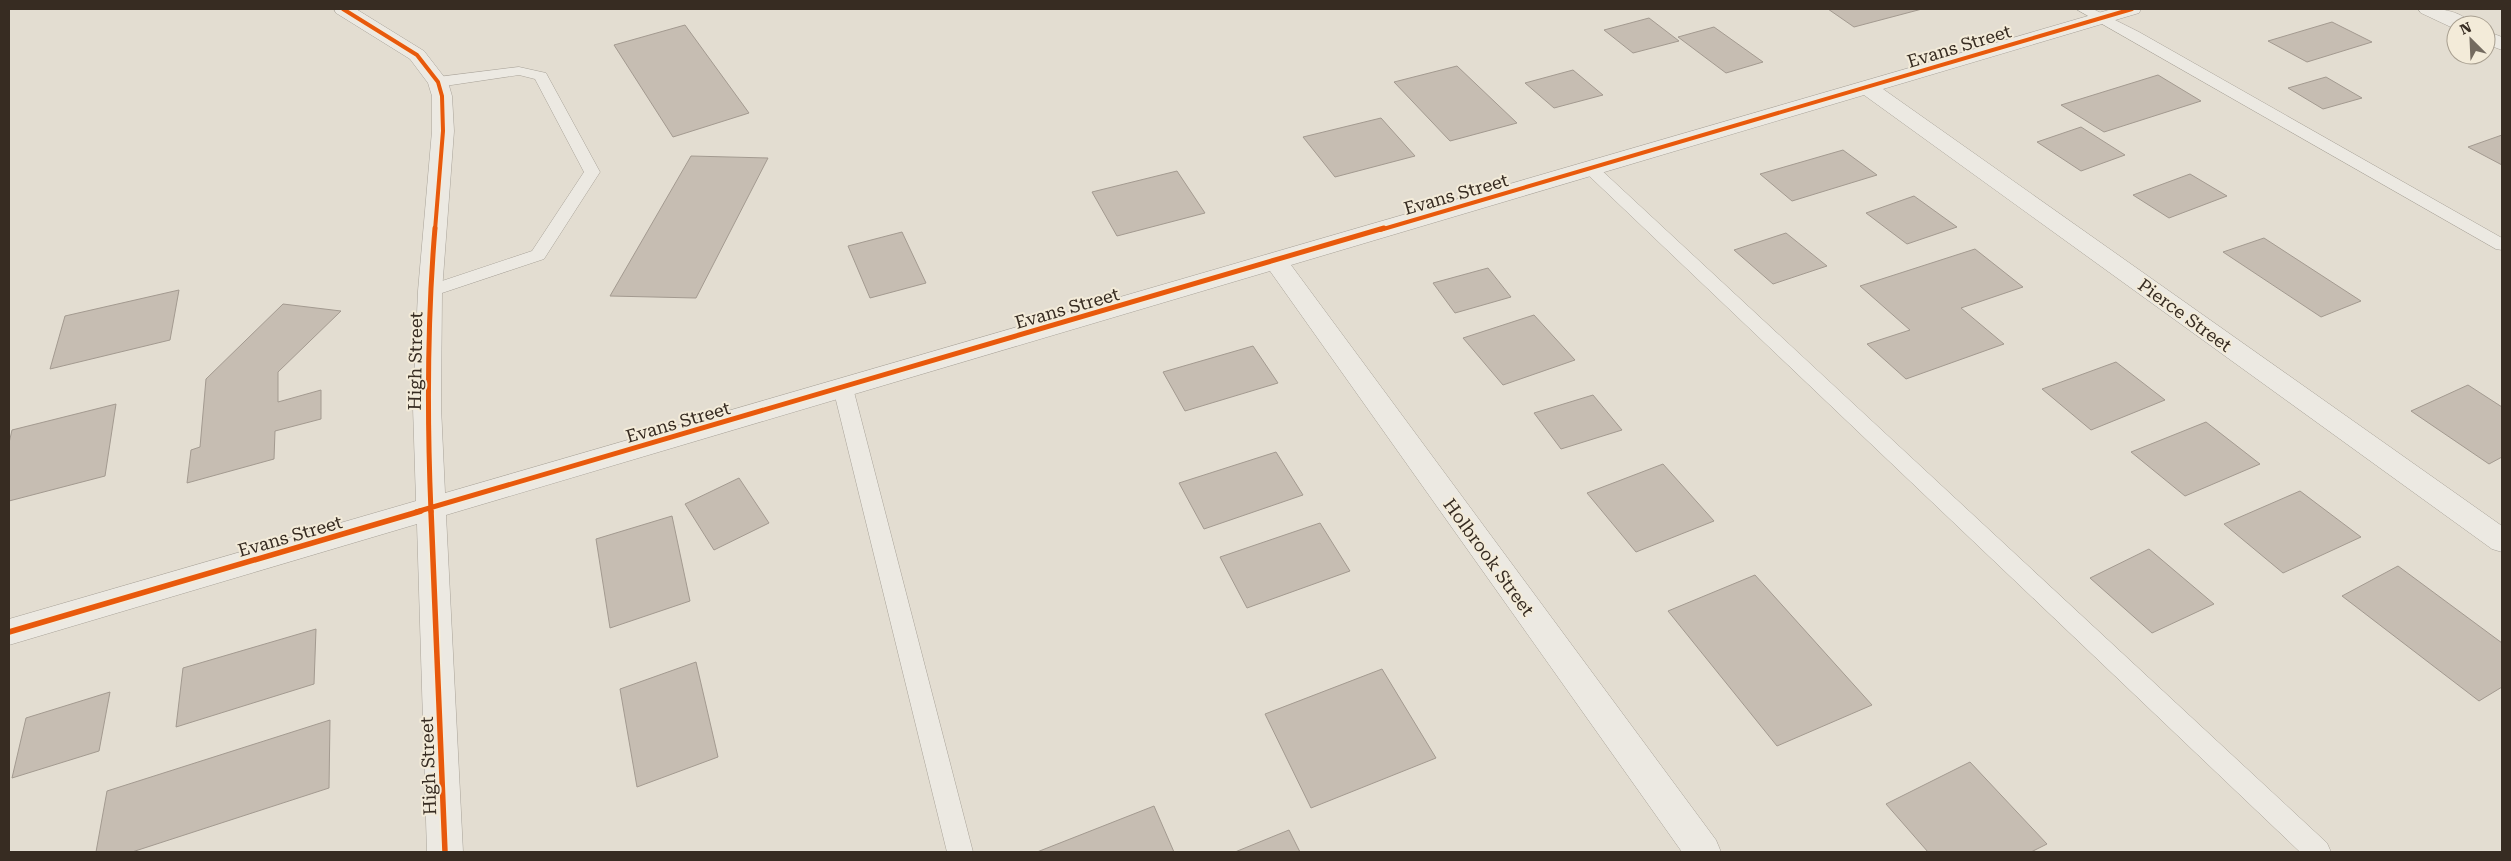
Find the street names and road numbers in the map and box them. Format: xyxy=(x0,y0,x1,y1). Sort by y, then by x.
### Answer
street label: Evans Street xyxy=(1905,20,2014,72)
street label: Evans Street xyxy=(1401,169,1511,219)
street label: Pierce Street xyxy=(2134,274,2236,356)
street label: Evans Street xyxy=(1012,283,1122,333)
street label: High Street xyxy=(404,311,426,411)
street label: Evans Street xyxy=(623,397,733,447)
street label: Holbrook Street xyxy=(1439,494,1539,620)
street label: Evans Street xyxy=(235,511,345,561)
street label: High Street xyxy=(416,716,440,816)

